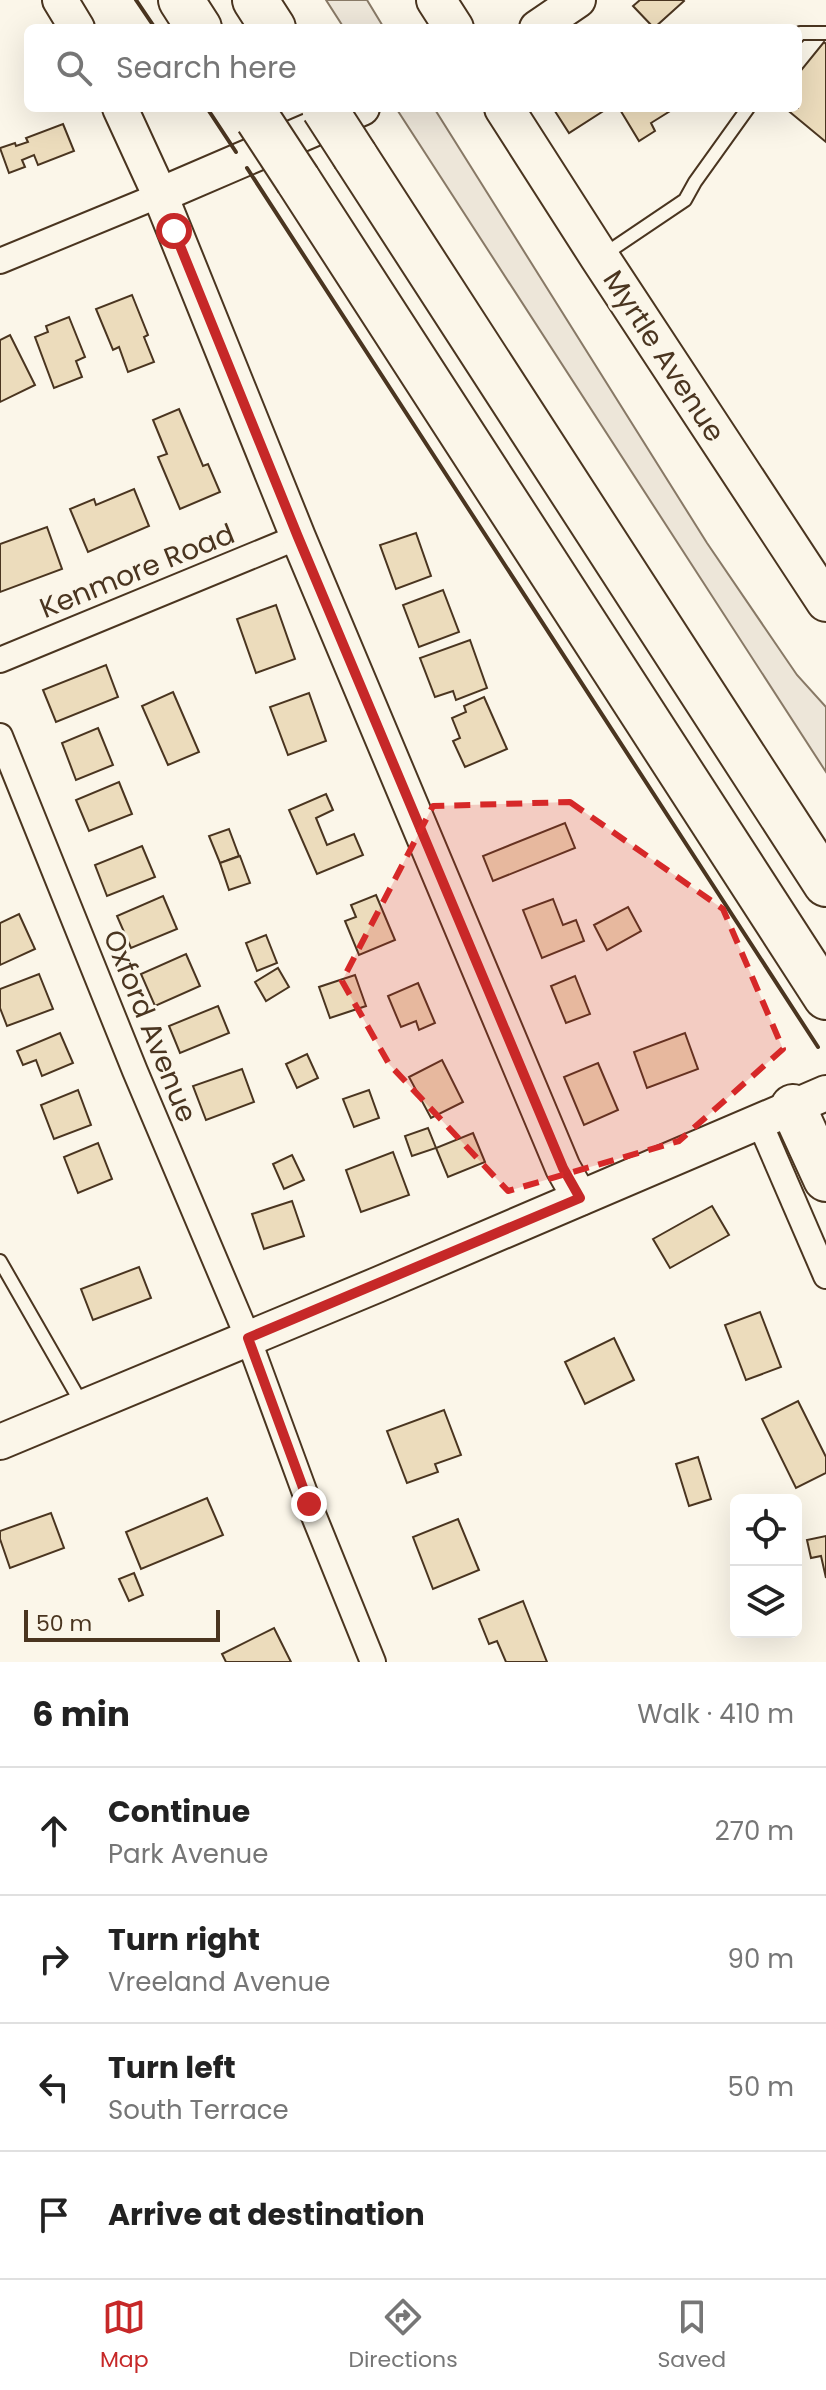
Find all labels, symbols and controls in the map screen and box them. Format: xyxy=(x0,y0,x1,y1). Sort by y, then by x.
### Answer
search box xyxy=(24,24,802,112)
icon: search xyxy=(52,46,96,90)
text: Search here xyxy=(116,46,297,89)
route start xyxy=(156,213,192,249)
street label: Myrtle Avenue xyxy=(594,263,734,449)
street label: Kenmore Road xyxy=(34,514,240,628)
street label: Oxford Avenue xyxy=(94,924,206,1128)
route end xyxy=(291,1486,327,1522)
map controls xyxy=(730,1494,802,1638)
button: locate xyxy=(730,1494,802,1566)
button: layers xyxy=(730,1566,802,1638)
scale bar xyxy=(24,1606,220,1642)
text: 50 m xyxy=(36,1608,92,1639)
text: 6 min xyxy=(32,1690,130,1738)
text: Walk · 410 m xyxy=(637,1696,794,1732)
text: Continue xyxy=(108,1790,250,1833)
icon: ahead xyxy=(32,1809,76,1853)
text: 270 m xyxy=(715,1813,794,1849)
text: Park Avenue xyxy=(108,1836,268,1872)
text: Turn right xyxy=(108,1918,260,1961)
icon: right xyxy=(32,1937,76,1981)
text: 90 m xyxy=(728,1941,794,1977)
text: Vreeland Avenue xyxy=(108,1964,330,2000)
text: Turn left xyxy=(108,2046,236,2089)
icon: left xyxy=(32,2065,76,2109)
text: 50 m xyxy=(728,2069,794,2105)
text: South Terrace xyxy=(108,2092,289,2128)
icon: arrive xyxy=(32,2193,76,2237)
text: Arrive at destination xyxy=(108,2193,425,2236)
tab: Map xyxy=(100,2295,149,2376)
tab: Directions xyxy=(348,2295,458,2376)
tab: Saved xyxy=(657,2295,726,2376)

